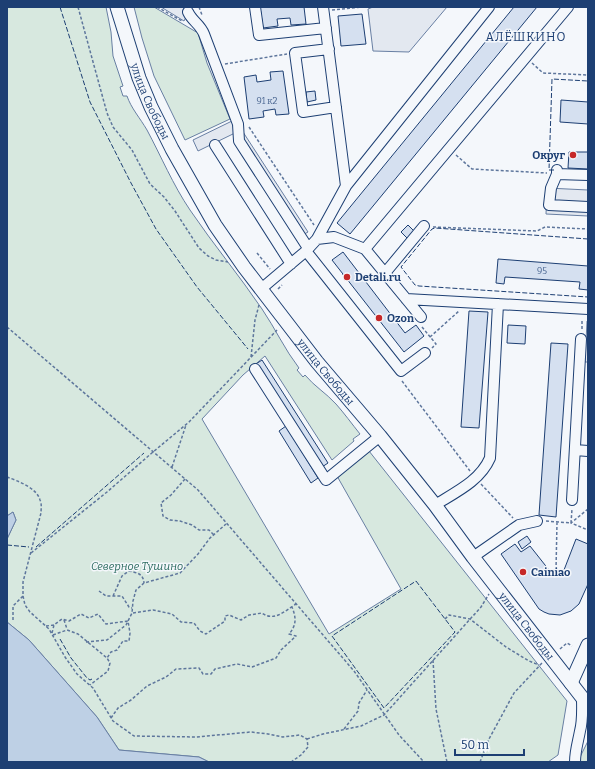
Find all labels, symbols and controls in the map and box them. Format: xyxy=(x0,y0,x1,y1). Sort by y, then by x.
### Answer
district label: АЛЁШКИНО xyxy=(485,29,567,44)
street label: улица Свободы xyxy=(128,60,173,142)
house number: 91 к2 xyxy=(257,96,278,106)
place label: Округ xyxy=(532,149,565,162)
marker: Округ xyxy=(568,150,578,160)
house number: 95 xyxy=(537,266,547,276)
place label: Detali.ru xyxy=(355,271,401,284)
marker: Detali.ru xyxy=(342,272,352,282)
place label: Ozon xyxy=(387,312,414,325)
marker: Ozon xyxy=(374,313,384,323)
street label: улица Свободы xyxy=(294,335,357,408)
park label: Северное Тушино xyxy=(91,560,183,573)
place label: Cainiao xyxy=(531,566,570,579)
marker: Cainiao xyxy=(518,567,528,577)
street label: улица Свободы xyxy=(496,589,557,663)
scale bar xyxy=(455,731,524,757)
text: 50 m xyxy=(461,738,490,752)

